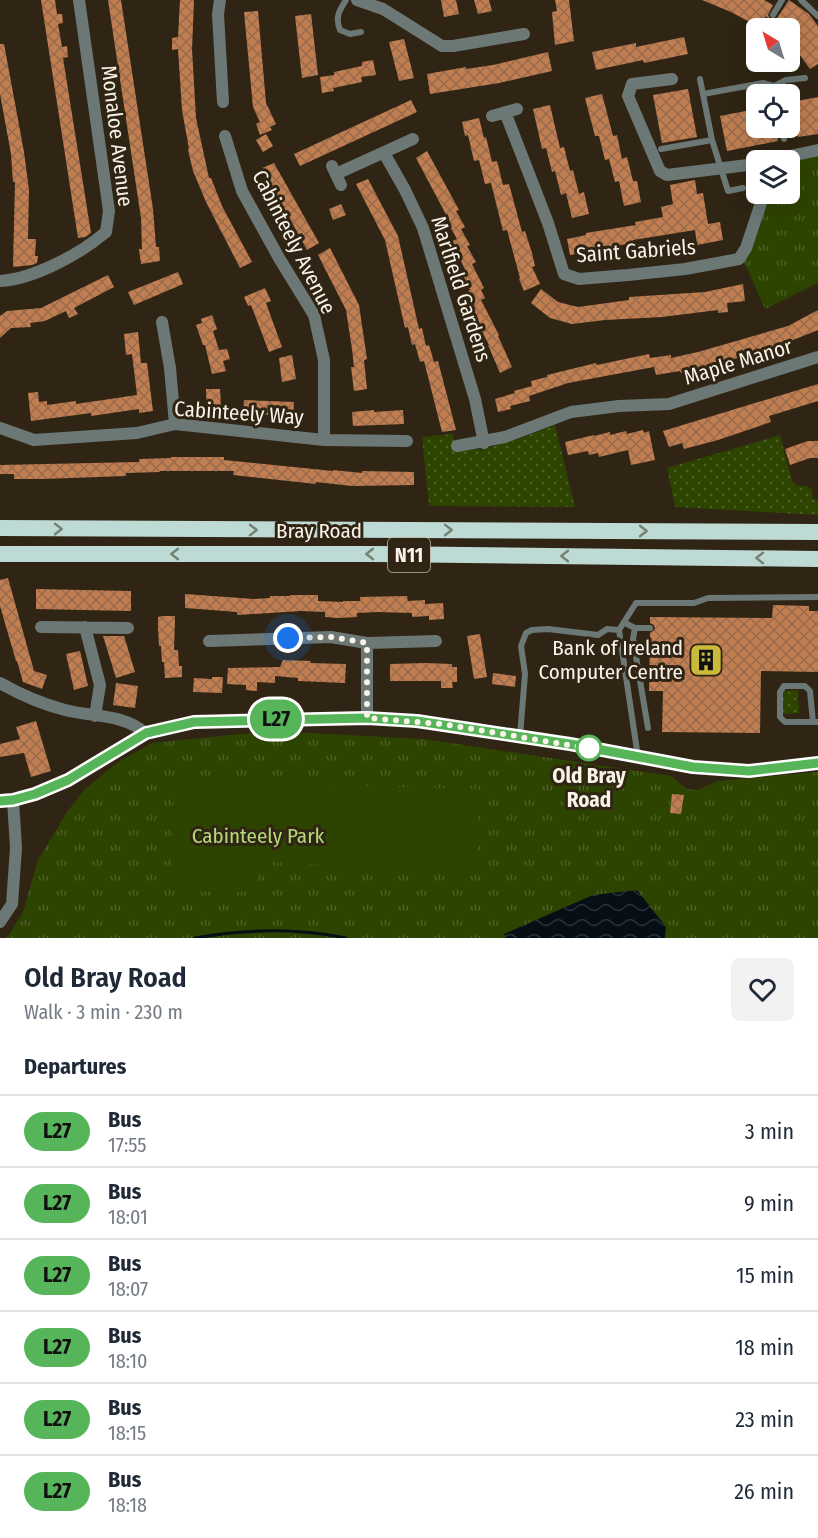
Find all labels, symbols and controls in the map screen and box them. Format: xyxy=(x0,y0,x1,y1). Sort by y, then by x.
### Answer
north arrow xyxy=(746,18,800,72)
map controls xyxy=(746,18,800,204)
street label: Monaloe Avenue xyxy=(95,64,139,208)
button: locate xyxy=(746,84,800,138)
button: layers xyxy=(746,150,800,204)
street label: Cabinteely Avenue xyxy=(246,166,342,318)
street label: Marlfield Gardens xyxy=(425,213,497,365)
street label: Saint Gabriels xyxy=(575,234,697,268)
street label: Maple Manor xyxy=(681,333,796,391)
street label: Cabinteely Way xyxy=(173,396,305,431)
street label: Bray Road xyxy=(276,518,362,544)
one-way arrow xyxy=(54,523,63,535)
one-way arrow xyxy=(249,523,258,536)
one-way arrow xyxy=(444,524,453,536)
one-way arrow xyxy=(639,525,648,537)
road number: N11 xyxy=(388,538,430,572)
one-way arrow xyxy=(170,548,179,560)
one-way arrow xyxy=(365,548,374,560)
one-way arrow xyxy=(560,550,569,562)
one-way arrow xyxy=(755,551,764,564)
your location xyxy=(273,623,303,653)
place label: Bank of Ireland Computer Centre xyxy=(539,635,683,685)
building icon: Bank of Ireland Computer Centre xyxy=(688,642,724,678)
line badge: L27 xyxy=(242,700,310,738)
text: L27 xyxy=(262,706,290,732)
marker: Old Bray Road xyxy=(576,735,602,761)
place label: Old Bray Road xyxy=(552,763,627,813)
park label: Cabinteely Park xyxy=(192,823,324,849)
button: heart xyxy=(731,958,794,1021)
text: Old Bray Road xyxy=(24,961,187,994)
text: Walk · 3 min · 230 m xyxy=(24,1000,183,1024)
text: Departures xyxy=(24,1053,126,1080)
text: Bus xyxy=(108,1106,141,1133)
text: L27 xyxy=(43,1118,71,1144)
text: 3 min xyxy=(745,1118,794,1145)
text: 17:55 xyxy=(108,1133,146,1157)
text: Bus xyxy=(108,1178,141,1205)
text: L27 xyxy=(43,1190,71,1216)
text: 9 min xyxy=(744,1190,794,1217)
text: 18:01 xyxy=(108,1205,148,1229)
text: Bus xyxy=(108,1250,141,1277)
text: L27 xyxy=(43,1262,71,1288)
text: 15 min xyxy=(736,1262,794,1289)
text: 18:07 xyxy=(108,1277,148,1301)
text: Bus xyxy=(108,1322,141,1349)
text: L27 xyxy=(43,1334,71,1360)
text: 18 min xyxy=(735,1334,794,1361)
text: 18:10 xyxy=(108,1349,147,1373)
text: Bus xyxy=(108,1394,141,1421)
text: L27 xyxy=(43,1406,71,1432)
text: 23 min xyxy=(735,1406,794,1433)
text: 18:15 xyxy=(108,1421,146,1445)
text: Bus xyxy=(108,1466,141,1493)
text: L27 xyxy=(43,1478,71,1504)
text: 26 min xyxy=(734,1478,794,1505)
text: 18:18 xyxy=(108,1493,147,1517)

